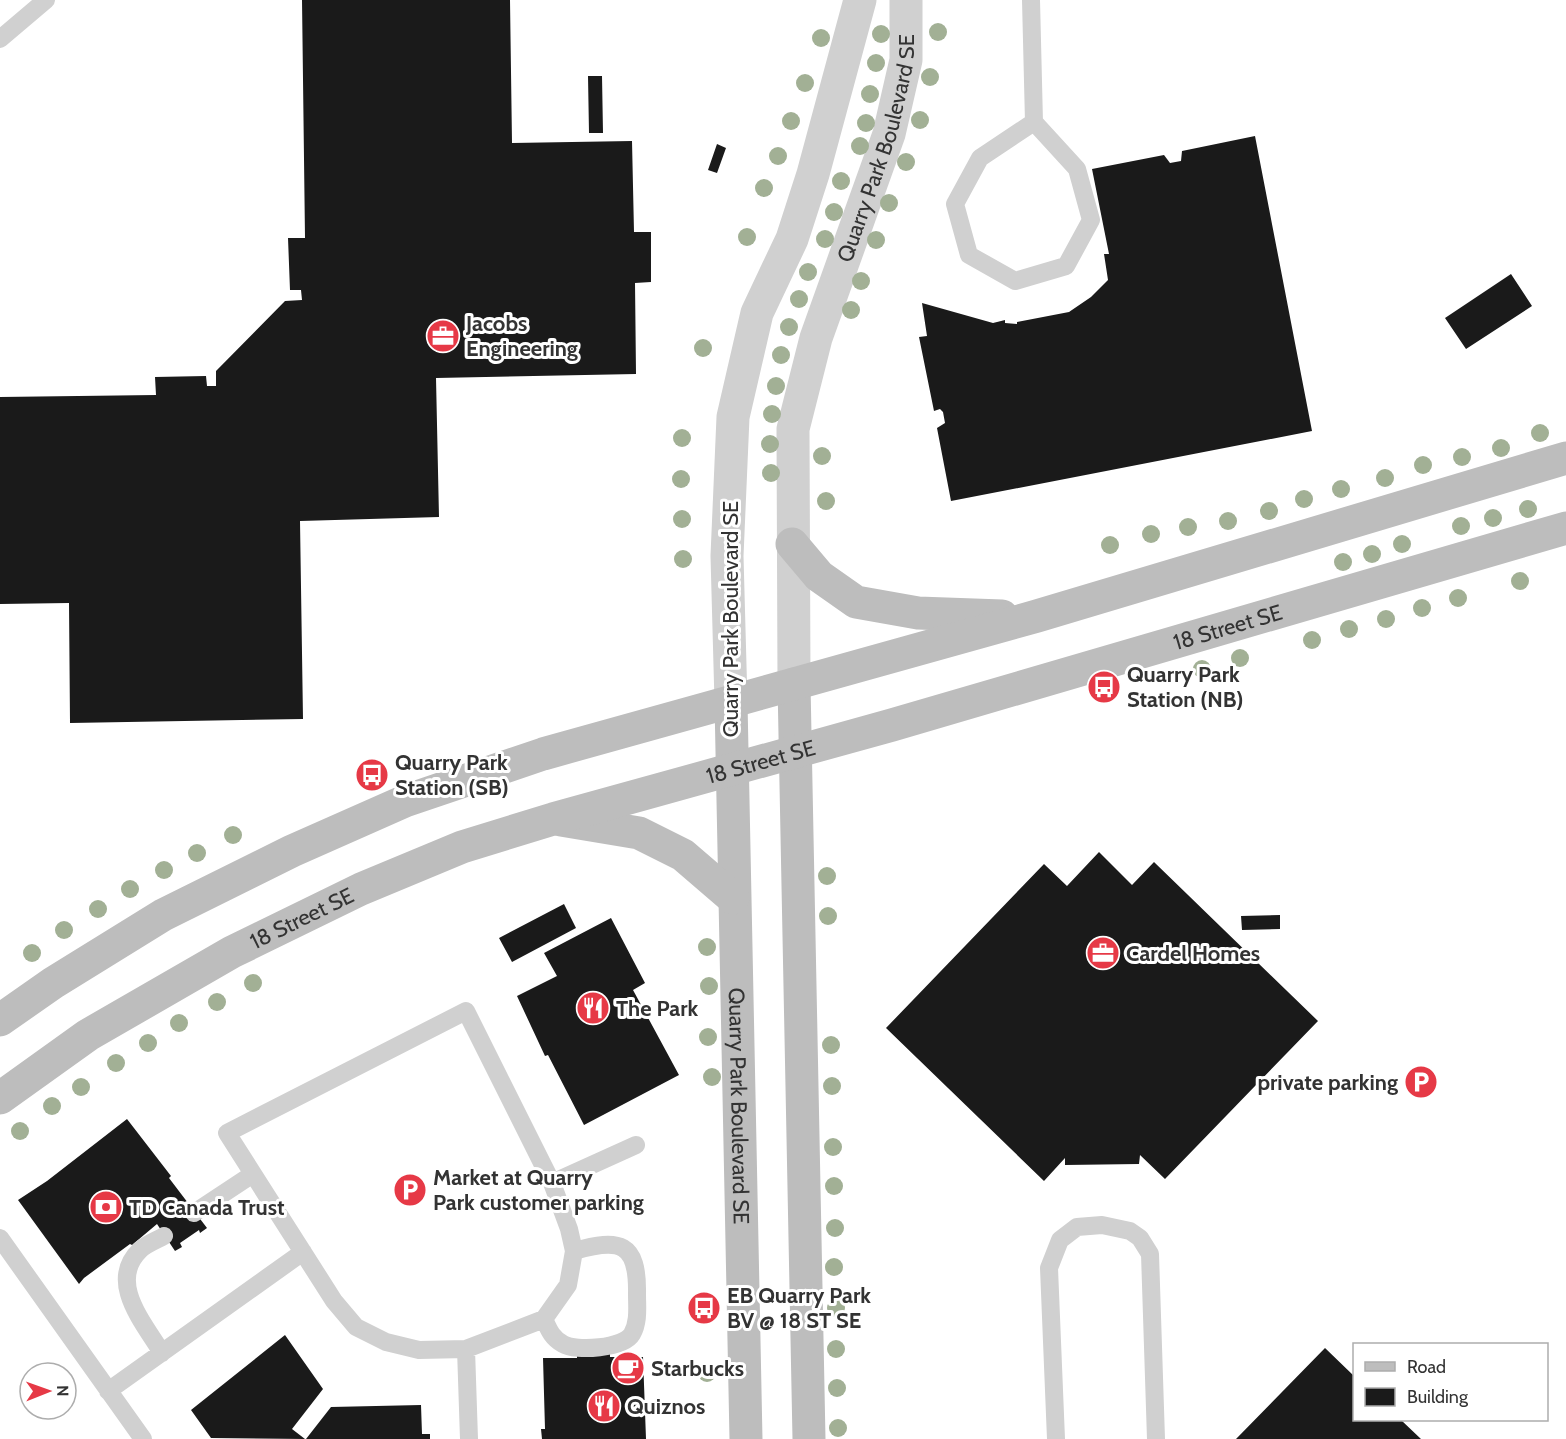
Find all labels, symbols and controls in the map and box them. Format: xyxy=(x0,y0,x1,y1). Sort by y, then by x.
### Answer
street label: Quarry Park Boulevard SE xyxy=(831,34,920,266)
place label: Jacobs Engineering xyxy=(465,310,578,362)
office icon: Jacobs Engineering xyxy=(425,318,461,354)
street label: Quarry Park Boulevard SE xyxy=(717,501,744,737)
street label: 18 Street SE xyxy=(1170,598,1285,656)
place label: Quarry Park Station (NB) xyxy=(1127,661,1243,713)
bus stop icon: Quarry Park Station (NB) xyxy=(1086,669,1122,705)
street label: 18 Street SE xyxy=(703,733,818,789)
place label: Quarry Park Station (SB) xyxy=(395,749,509,801)
bus stop icon: Quarry Park Station (SB) xyxy=(354,757,390,793)
street label: 18 Street SE xyxy=(245,881,358,955)
office icon: Cardel Homes xyxy=(1085,935,1121,971)
place label: Cardel Homes xyxy=(1126,940,1260,967)
street label: Quarry Park Boulevard SE xyxy=(723,987,755,1225)
restaurant icon: The Park xyxy=(575,990,611,1026)
place label: The Park xyxy=(616,995,699,1022)
parking icon: private parking xyxy=(1403,1064,1439,1100)
place label: private parking xyxy=(1258,1069,1398,1096)
place label: Market at Quarry Park customer parking xyxy=(433,1164,644,1216)
parking icon: Market at Quarry Park customer parking xyxy=(392,1172,428,1208)
bank icon: TD Canada Trust xyxy=(88,1189,124,1225)
place label: TD Canada Trust xyxy=(129,1194,285,1221)
place label: EB Quarry Park BV @ 18 ST SE xyxy=(727,1282,871,1334)
bus stop icon: EB Quarry Park BV @ 18 ST SE xyxy=(686,1290,722,1326)
legend xyxy=(1353,1343,1548,1421)
cafe icon: Starbucks xyxy=(610,1350,646,1386)
place label: Starbucks xyxy=(651,1355,744,1382)
text: Road xyxy=(1407,1356,1446,1378)
north arrow xyxy=(18,1361,78,1421)
text: N xyxy=(53,1385,72,1397)
text: Building xyxy=(1407,1386,1469,1408)
restaurant icon: Quiznos xyxy=(586,1388,622,1424)
place label: Quiznos xyxy=(627,1393,705,1420)

